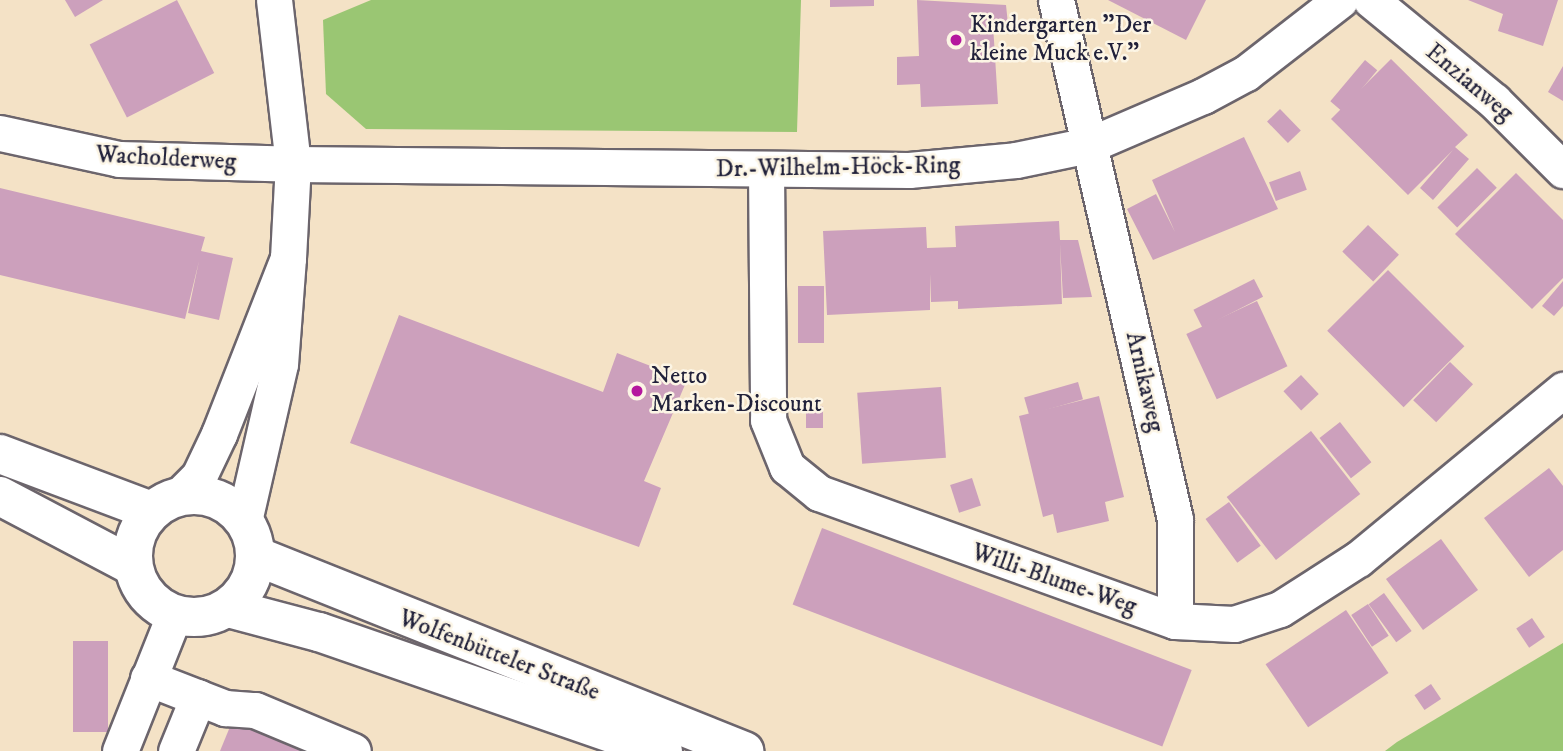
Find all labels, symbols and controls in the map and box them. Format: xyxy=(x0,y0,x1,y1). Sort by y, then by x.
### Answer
place label: Kindergarten "Der kleine Muck e.V." xyxy=(970,12,1151,68)
marker: Kindergarten "Der kleine Muck e.V." xyxy=(948,32,964,48)
street label: Enzianweg xyxy=(1419,38,1519,128)
street label: Wacholderweg xyxy=(95,141,237,177)
street label: Dr.-Wilhelm-Höck-Ring xyxy=(716,151,960,185)
street label: Arnikaweg xyxy=(1119,329,1169,435)
place label: Netto Marken-Discount xyxy=(651,363,822,419)
marker: Netto Marken-Discount xyxy=(629,383,645,399)
street label: Willi-Blume-Weg xyxy=(968,538,1140,622)
street label: Wolfenbütteler Straße xyxy=(395,604,603,708)

